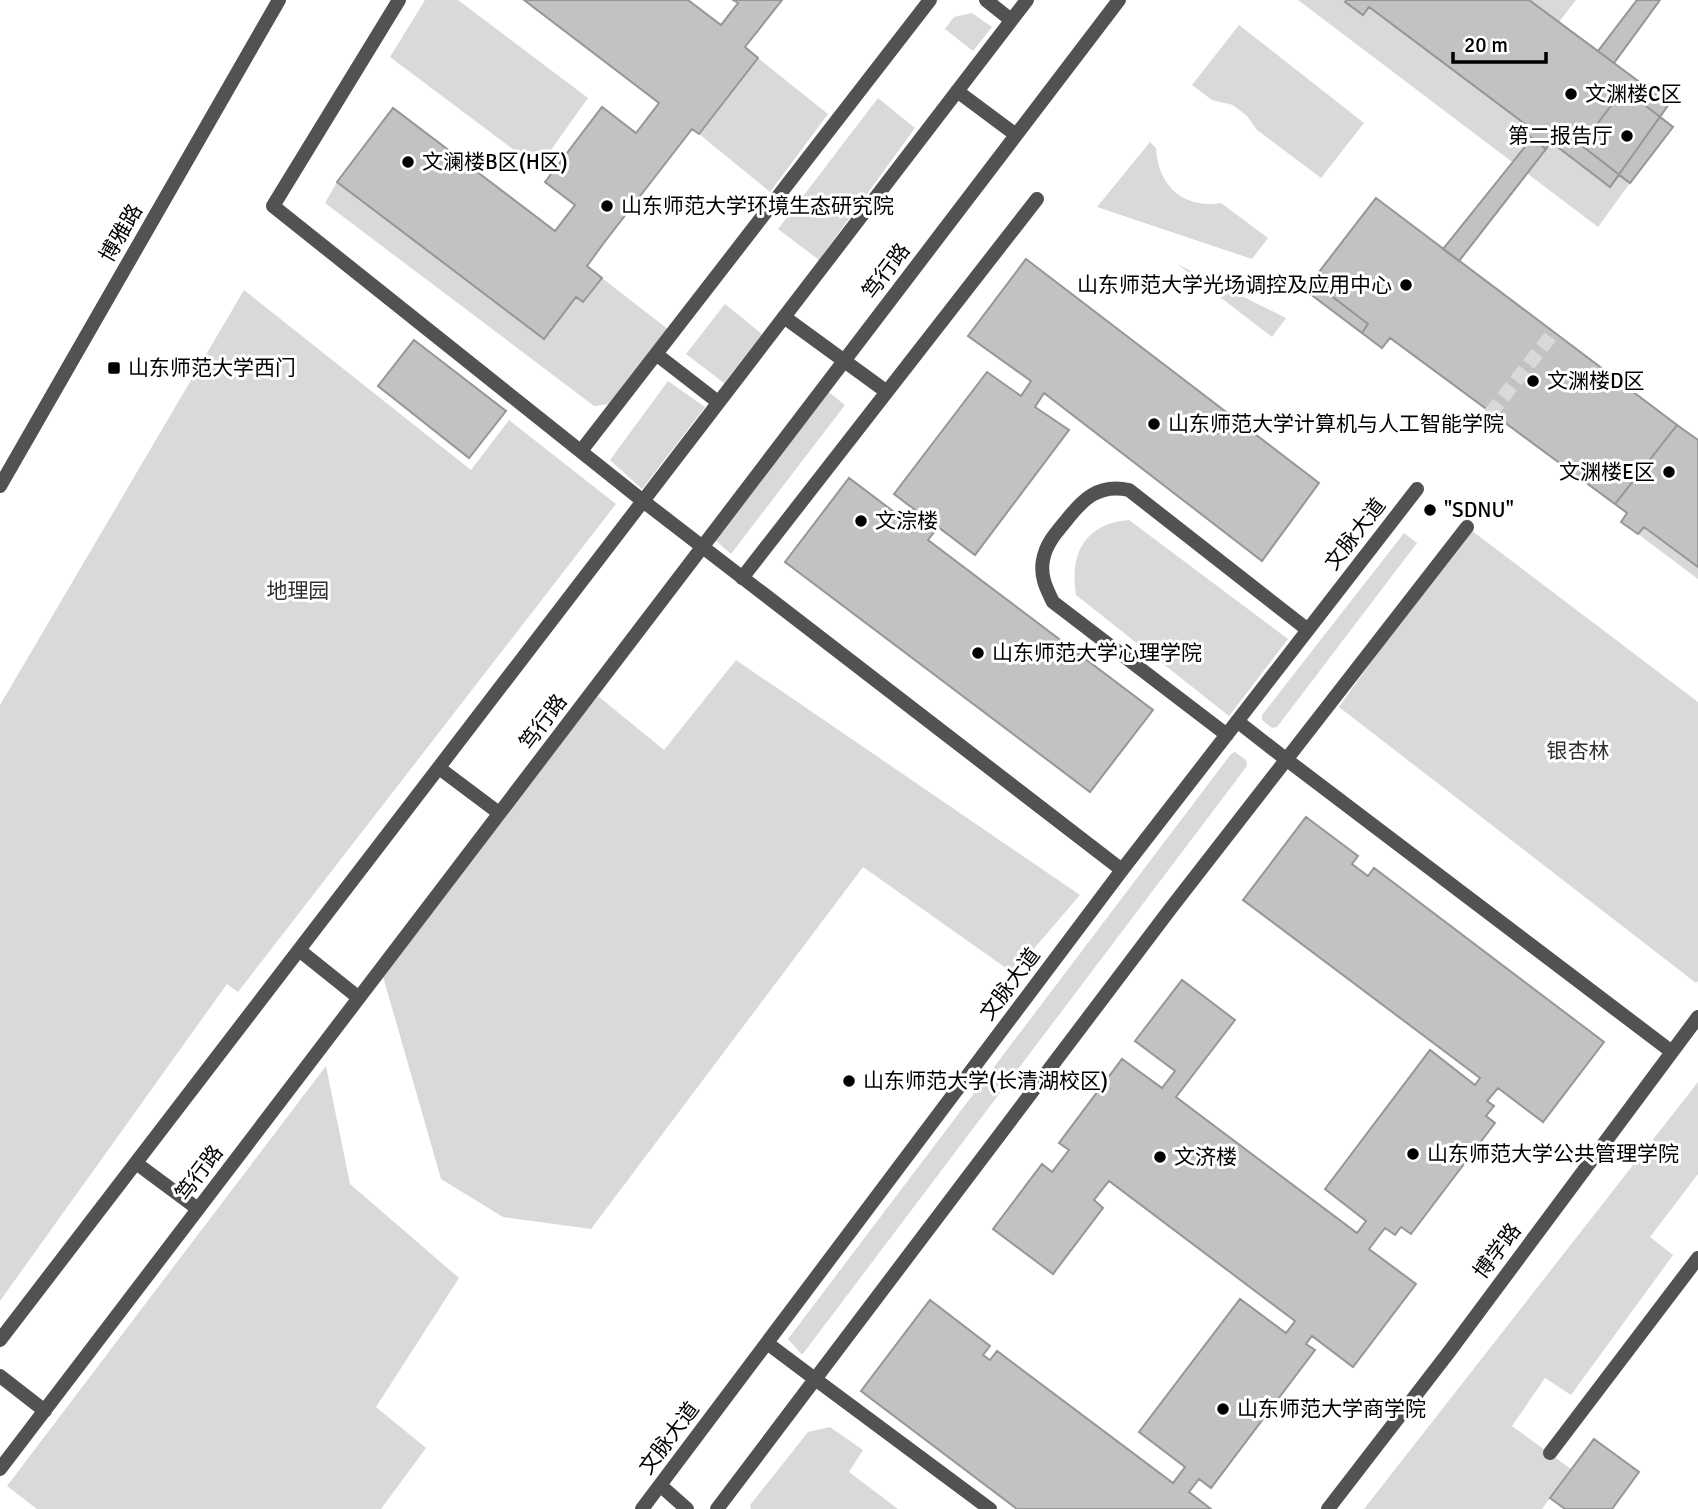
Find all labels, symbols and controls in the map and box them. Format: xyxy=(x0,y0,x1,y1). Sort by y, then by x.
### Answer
scale bar xyxy=(1453,21,1546,65)
text: 20 m xyxy=(1464,32,1508,58)
place label: 文渊楼C区 xyxy=(1585,81,1682,107)
marker: 文渊楼C区 xyxy=(1563,86,1579,102)
place label: 第二报告厅 xyxy=(1508,123,1613,149)
marker: 第二报告厅 xyxy=(1619,128,1635,144)
place label: 文澜楼B区(H区) xyxy=(422,149,568,175)
marker: 文澜楼B区(H区) xyxy=(400,154,416,170)
place label: 山东师范大学环境生态研究院 xyxy=(621,193,894,219)
marker: 山东师范大学环境生态研究院 xyxy=(599,198,615,214)
street label: 博雅路 xyxy=(94,199,148,267)
street label: 笃行路 xyxy=(857,238,915,304)
place label: 山东师范大学光场调控及应用中心 xyxy=(1077,272,1392,298)
marker: 山东师范大学光场调控及应用中心 xyxy=(1398,277,1414,293)
place label: 山东师范大学西门 xyxy=(128,355,296,381)
marker: 山东师范大学西门 xyxy=(106,360,122,376)
place label: 文渊楼D区 xyxy=(1547,368,1645,394)
marker: 文渊楼D区 xyxy=(1525,373,1541,389)
place label: 山东师范大学计算机与人工智能学院 xyxy=(1168,411,1504,437)
marker: 山东师范大学计算机与人工智能学院 xyxy=(1146,416,1162,432)
place label: 文渊楼E区 xyxy=(1559,459,1655,485)
marker: 文渊楼E区 xyxy=(1661,464,1677,480)
street label: 文脉大道 xyxy=(1319,493,1391,575)
place label: "SDNU" xyxy=(1444,497,1514,523)
marker: "SDNU" xyxy=(1422,502,1438,518)
place label: 文淙楼 xyxy=(875,508,938,534)
marker: 文淙楼 xyxy=(853,513,869,529)
park label: 地理园 xyxy=(267,578,330,604)
place label: 山东师范大学心理学院 xyxy=(992,640,1202,666)
marker: 山东师范大学心理学院 xyxy=(970,645,986,661)
street label: 笃行路 xyxy=(514,689,572,755)
park label: 银杏林 xyxy=(1547,738,1610,764)
street label: 文脉大道 xyxy=(974,943,1046,1025)
place label: 山东师范大学(长清湖校区) xyxy=(863,1068,1108,1094)
marker: 山东师范大学(长清湖校区) xyxy=(841,1073,857,1089)
street label: 笃行路 xyxy=(170,1140,228,1206)
place label: 山东师范大学公共管理学院 xyxy=(1427,1141,1679,1167)
place label: 文济楼 xyxy=(1174,1144,1237,1170)
marker: 山东师范大学公共管理学院 xyxy=(1405,1146,1421,1162)
marker: 文济楼 xyxy=(1152,1149,1168,1165)
street label: 博学路 xyxy=(1468,1218,1526,1284)
place label: 山东师范大学商学院 xyxy=(1237,1396,1426,1422)
street label: 文脉大道 xyxy=(633,1397,705,1479)
marker: 山东师范大学商学院 xyxy=(1215,1401,1231,1417)

